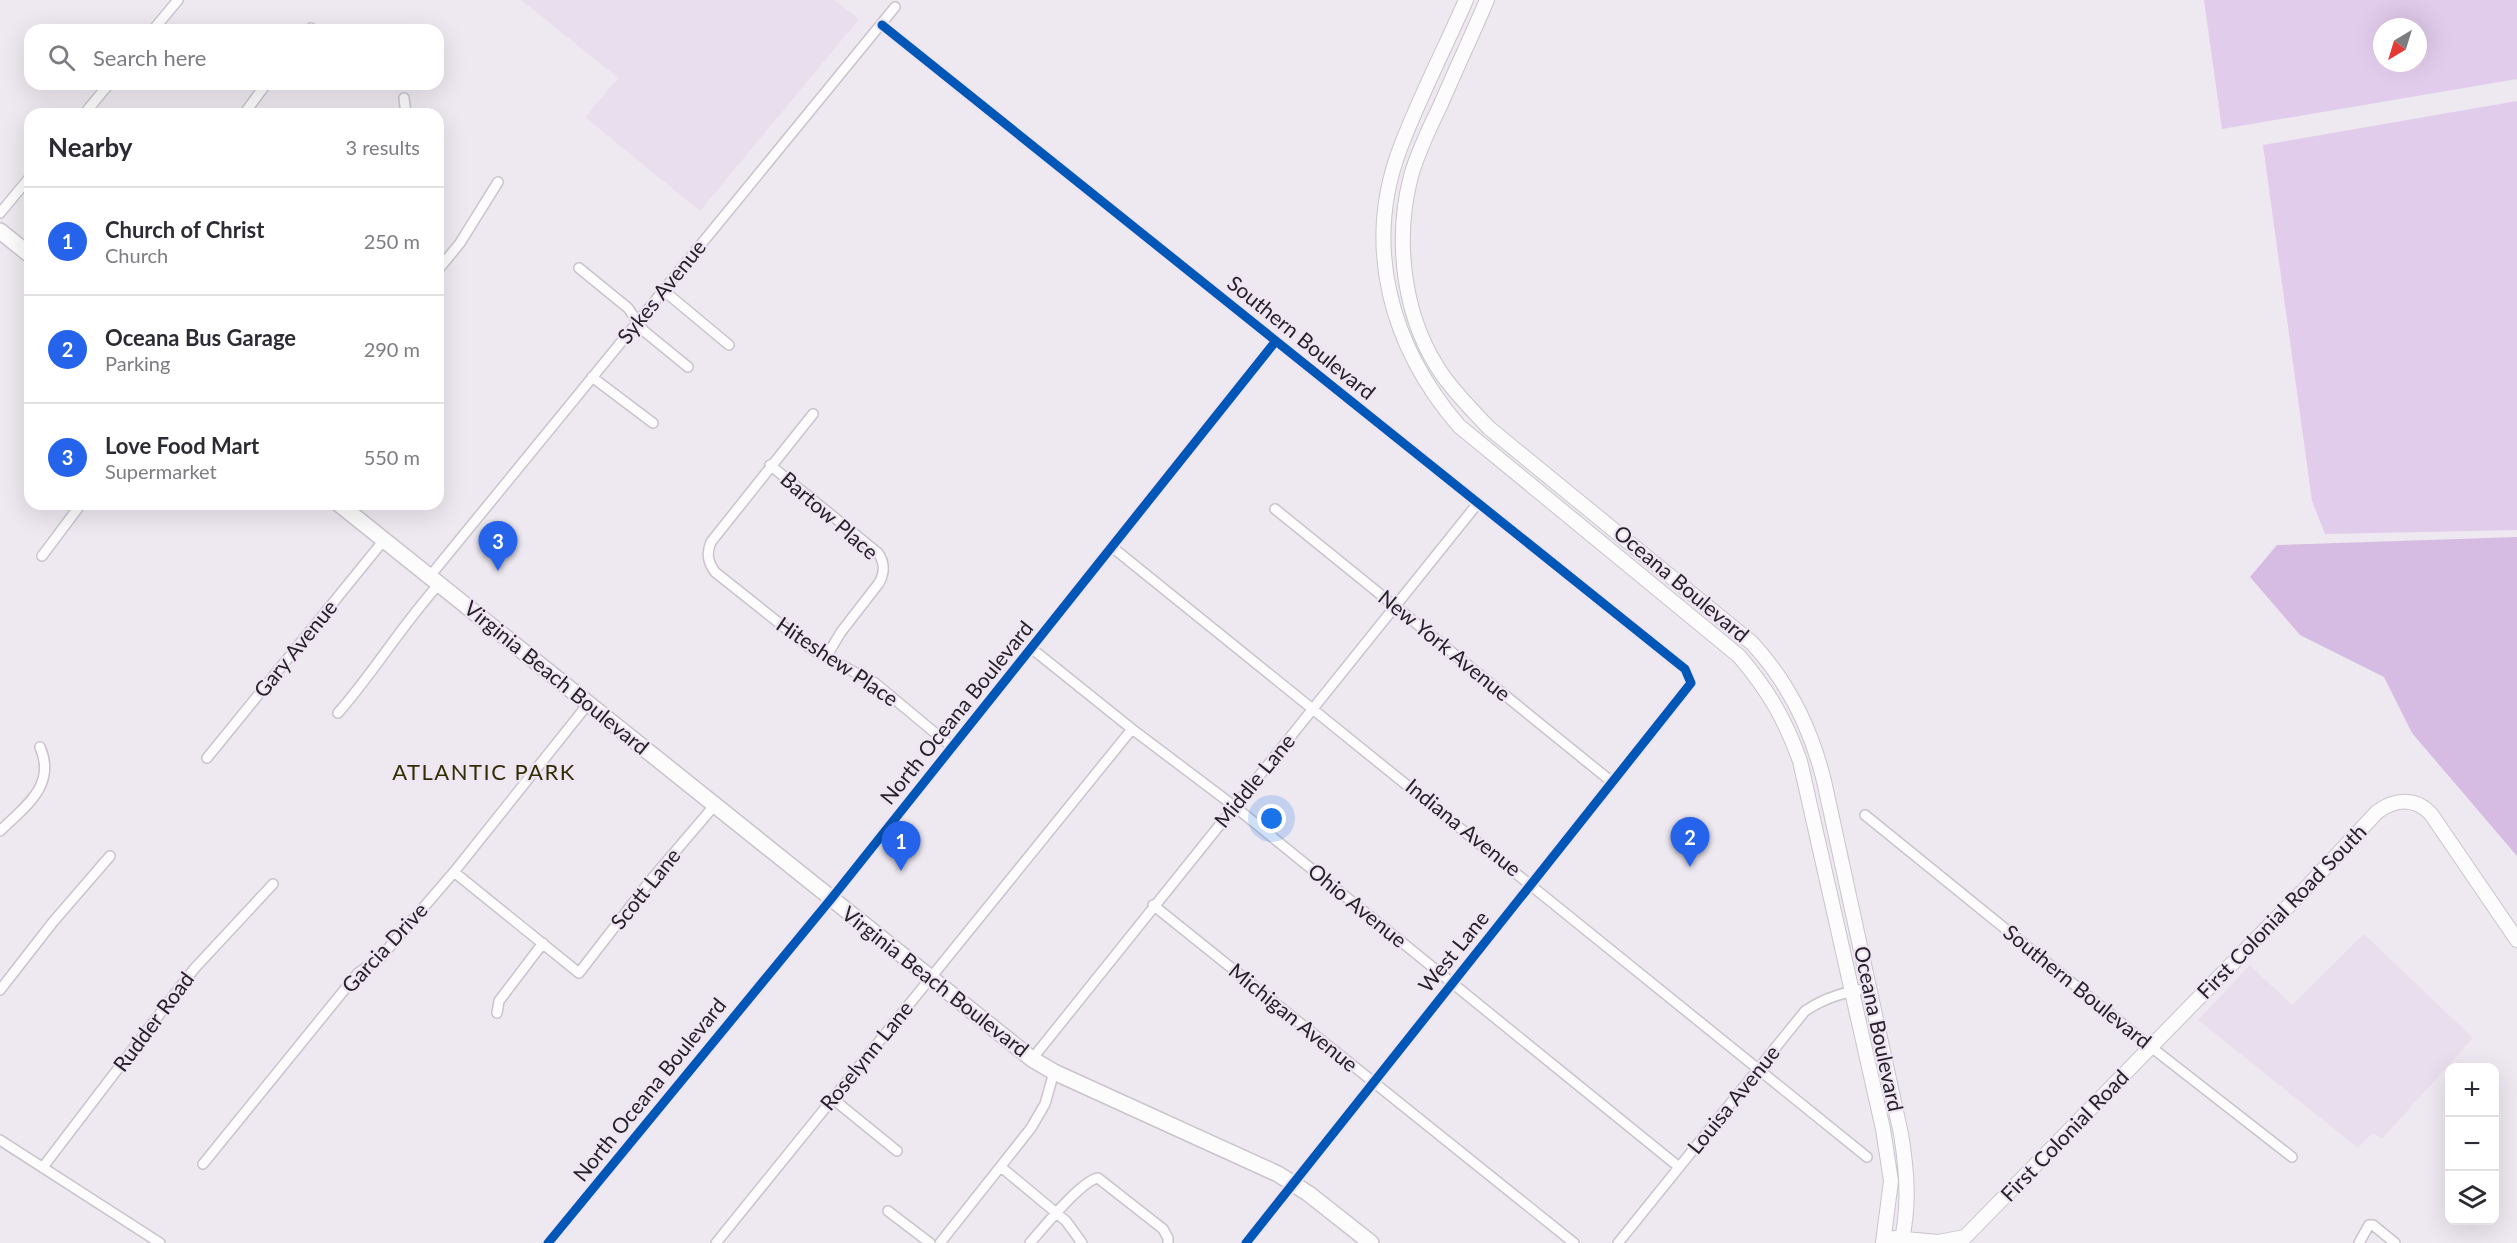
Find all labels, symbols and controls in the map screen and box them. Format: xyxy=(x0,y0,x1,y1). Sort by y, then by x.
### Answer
north arrow xyxy=(2373,18,2427,72)
search box xyxy=(24,24,444,90)
icon: search xyxy=(45,41,78,74)
text: Search here xyxy=(93,44,206,71)
text: Nearby xyxy=(48,131,133,163)
text: 3 results xyxy=(345,135,420,159)
text: Church of Christ xyxy=(105,216,264,243)
text: 1 xyxy=(62,229,73,253)
text: 250 m xyxy=(364,229,420,253)
street label: Sykes Avenue xyxy=(611,234,710,348)
text: Church xyxy=(105,243,168,267)
street label: Southern Boulevard xyxy=(1223,270,1381,404)
text: Oceana Bus Garage xyxy=(105,324,296,351)
text: 2 xyxy=(62,337,73,361)
text: 290 m xyxy=(364,337,420,361)
text: Parking xyxy=(105,351,170,375)
text: Love Food Mart xyxy=(105,432,259,459)
text: 3 xyxy=(62,445,73,469)
text: 550 m xyxy=(364,445,420,469)
text: Supermarket xyxy=(105,459,217,483)
street label: Bartow Place xyxy=(776,466,884,564)
street label: Oceana Boulevard xyxy=(1609,519,1755,647)
pin: 3 xyxy=(478,522,518,571)
street label: New York Avenue xyxy=(1374,584,1516,706)
street label: Gary Avenue xyxy=(248,594,342,702)
street label: Virginia Beach Boulevard xyxy=(460,595,654,759)
street label: Hiteshew Place xyxy=(772,611,904,711)
street label: North Oceana Boulevard xyxy=(874,615,1037,809)
street label: Middle Lane xyxy=(1208,728,1299,832)
district label: ATLANTIC PARK xyxy=(392,758,576,785)
street label: Indiana Avenue xyxy=(1401,773,1527,881)
your location xyxy=(1257,804,1286,833)
pin: 2 xyxy=(1670,818,1710,867)
street label: First Colonial Road South xyxy=(2191,819,2371,1003)
pin: 1 xyxy=(882,822,920,871)
street label: Scott Lane xyxy=(605,843,685,933)
street label: Ohio Avenue xyxy=(1304,858,1412,952)
street label: Garcia Drive xyxy=(336,897,432,997)
street label: Virginia Beach Boulevard xyxy=(838,900,1034,1062)
street label: West Lane xyxy=(1412,905,1493,997)
street label: Southern Boulevard xyxy=(1999,919,2157,1053)
street label: Oceana Boulevard xyxy=(1850,944,1909,1114)
street label: Michigan Avenue xyxy=(1225,957,1363,1076)
street label: Rudder Road xyxy=(107,966,198,1076)
street label: North Oceana Boulevard xyxy=(567,992,730,1186)
street label: Roselynn Lane xyxy=(814,995,917,1115)
street label: Louisa Avenue xyxy=(1681,1040,1784,1158)
map controls xyxy=(2445,1063,2499,1225)
button: + xyxy=(2445,1063,2499,1117)
street label: First Colonial Road xyxy=(1995,1064,2133,1206)
button: − xyxy=(2445,1117,2499,1171)
button: layers xyxy=(2445,1171,2499,1225)

